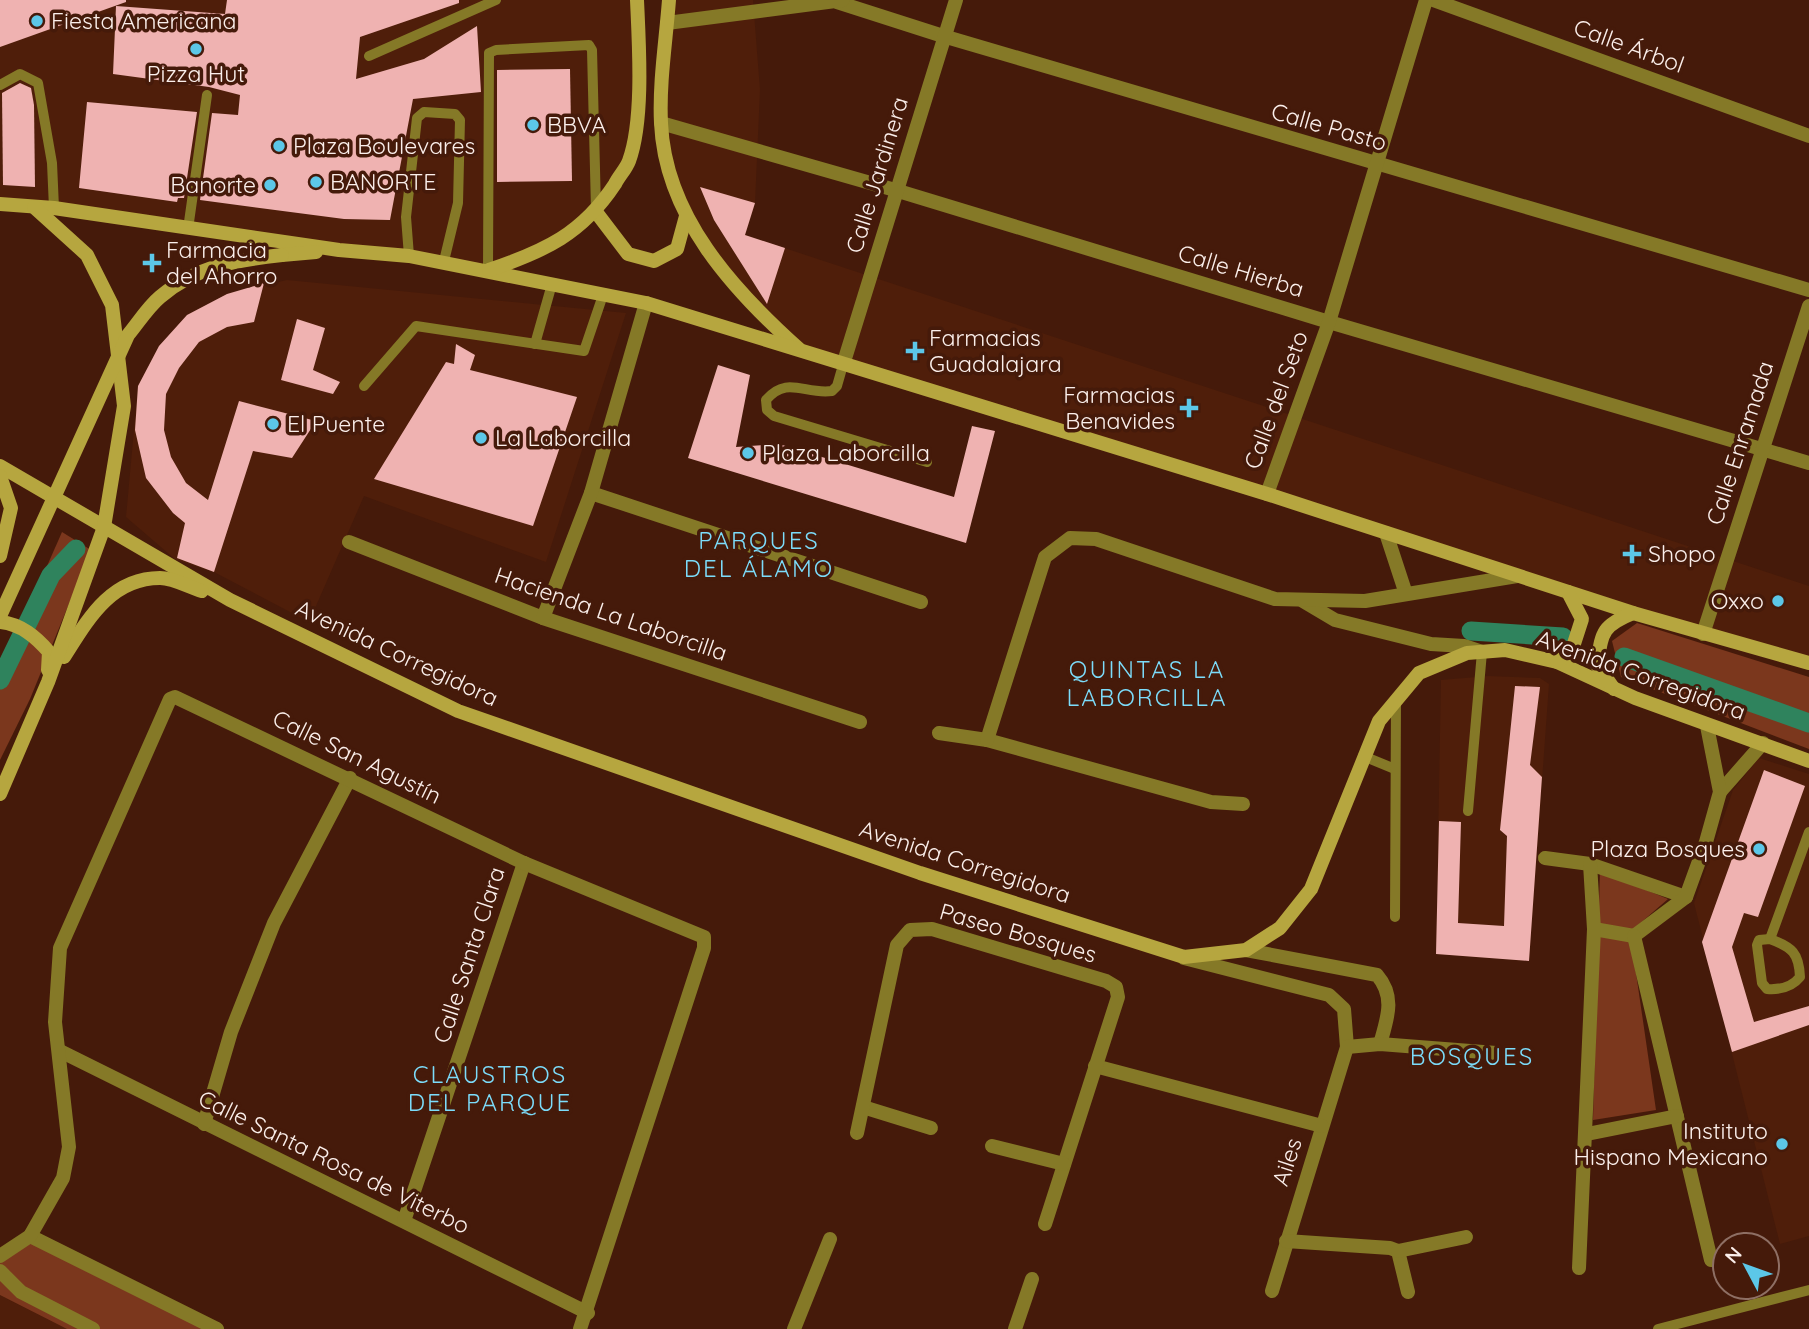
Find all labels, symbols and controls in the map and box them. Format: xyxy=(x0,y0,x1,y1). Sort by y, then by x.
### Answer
place label: Fiesta Americana xyxy=(51,6,236,35)
street label: Calle Árbol xyxy=(1570,12,1688,79)
marker: Fiesta Americana xyxy=(29,13,45,29)
marker: Pizza Hut xyxy=(188,41,204,57)
place label: Pizza Hut xyxy=(147,59,245,88)
street label: Calle Jardinera xyxy=(839,93,914,256)
street label: Calle Pasto xyxy=(1268,96,1390,157)
place label: BBVA xyxy=(547,110,606,139)
marker: BBVA xyxy=(525,117,541,133)
place label: Plaza Boulevares xyxy=(293,131,475,160)
marker: Plaza Boulevares xyxy=(271,138,287,154)
place label: BANORTE xyxy=(330,167,436,196)
place label: Banorte xyxy=(170,170,256,199)
marker: BANORTE xyxy=(308,174,324,190)
marker: Banorte xyxy=(262,177,278,193)
place label: Farmacia del Ahorro xyxy=(166,235,277,290)
street label: Calle Hierba xyxy=(1175,238,1307,303)
marker: Farmacia del Ahorro xyxy=(144,255,160,271)
place label: Farmacias Guadalajara xyxy=(929,323,1062,378)
street label: Calle del Seto xyxy=(1237,327,1314,473)
marker: Farmacias Guadalajara xyxy=(907,343,923,359)
street label: Calle Enramada xyxy=(1699,357,1780,528)
place label: Farmacias Benavides xyxy=(1063,380,1175,435)
marker: Farmacias Benavides xyxy=(1181,400,1197,416)
place label: El Puente xyxy=(287,409,385,438)
marker: El Puente xyxy=(265,416,281,432)
place label: La Laborcilla xyxy=(495,423,631,452)
marker: La Laborcilla xyxy=(473,430,489,446)
place label: Plaza Laborcilla xyxy=(762,438,930,467)
marker: Plaza Laborcilla xyxy=(740,445,756,461)
district label: PARQUES DEL ÁLAMO xyxy=(684,525,834,583)
place label: Shopo xyxy=(1648,539,1716,568)
marker: Shopo xyxy=(1622,544,1642,564)
street label: Hacienda La Laborcilla xyxy=(491,560,731,667)
place label: Oxxo xyxy=(1711,586,1764,615)
street label: Avenida Corregidora xyxy=(291,593,503,712)
marker: Oxxo xyxy=(1770,593,1786,609)
street label: Avenida Corregidora xyxy=(1533,623,1750,726)
district label: QUINTAS LA LABORCILLA xyxy=(1067,654,1227,712)
street label: Calle San Agustín xyxy=(268,703,446,810)
street label: Avenida Corregidora xyxy=(856,814,1074,909)
place label: Plaza Bosques xyxy=(1590,834,1745,863)
marker: Plaza Bosques xyxy=(1751,841,1767,857)
street label: Calle Santa Clara xyxy=(426,863,511,1047)
street label: Paseo Bosques xyxy=(936,896,1100,969)
district label: BOSQUES xyxy=(1410,1041,1534,1071)
district label: CLAUSTROS DEL PARQUE xyxy=(408,1059,572,1117)
street label: Calle Santa Rosa de Viterbo xyxy=(194,1083,474,1240)
place label: Instituto Hispano Mexicano xyxy=(1573,1116,1768,1171)
street label: Ailes xyxy=(1265,1134,1308,1189)
marker: Instituto Hispano Mexicano xyxy=(1774,1136,1790,1152)
north arrow xyxy=(1711,1231,1781,1301)
text: N xyxy=(1720,1242,1747,1268)

